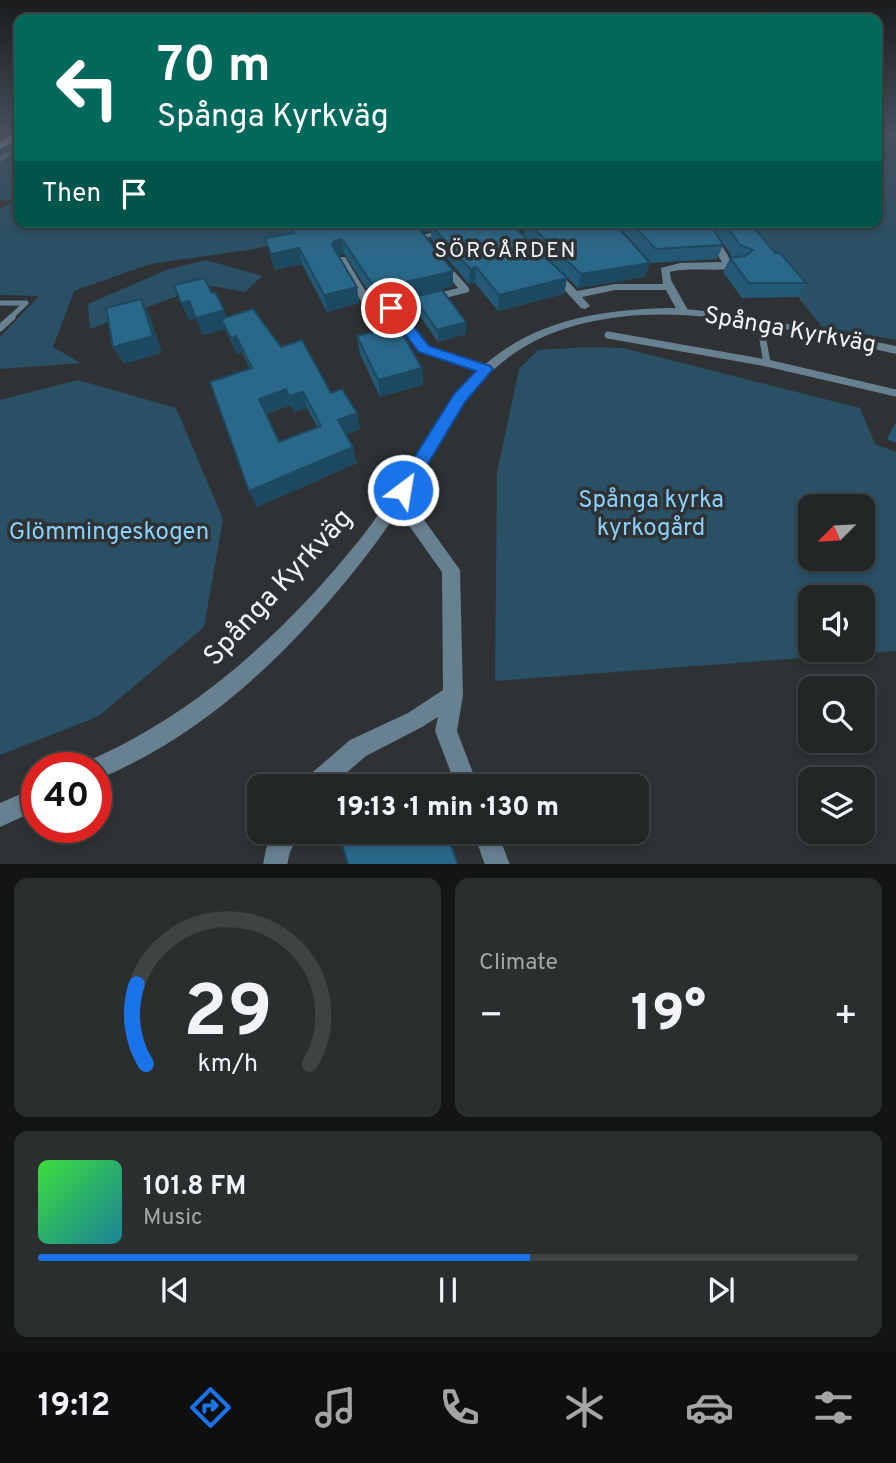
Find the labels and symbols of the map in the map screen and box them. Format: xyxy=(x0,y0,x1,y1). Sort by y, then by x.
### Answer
district label: SÖRGÅRDEN xyxy=(435,238,577,265)
pin xyxy=(361,278,421,338)
street label: Spånga Kyrkväg xyxy=(702,301,878,361)
position arrow xyxy=(366,453,440,527)
park label: Spånga kyrka kyrkogård xyxy=(578,486,724,544)
north arrow xyxy=(798,494,875,570)
street label: Spånga Kyrkväg xyxy=(197,502,361,674)
park label: Glömmingeskogen xyxy=(9,518,209,548)
speed limit sign: 40 xyxy=(21,752,112,843)

